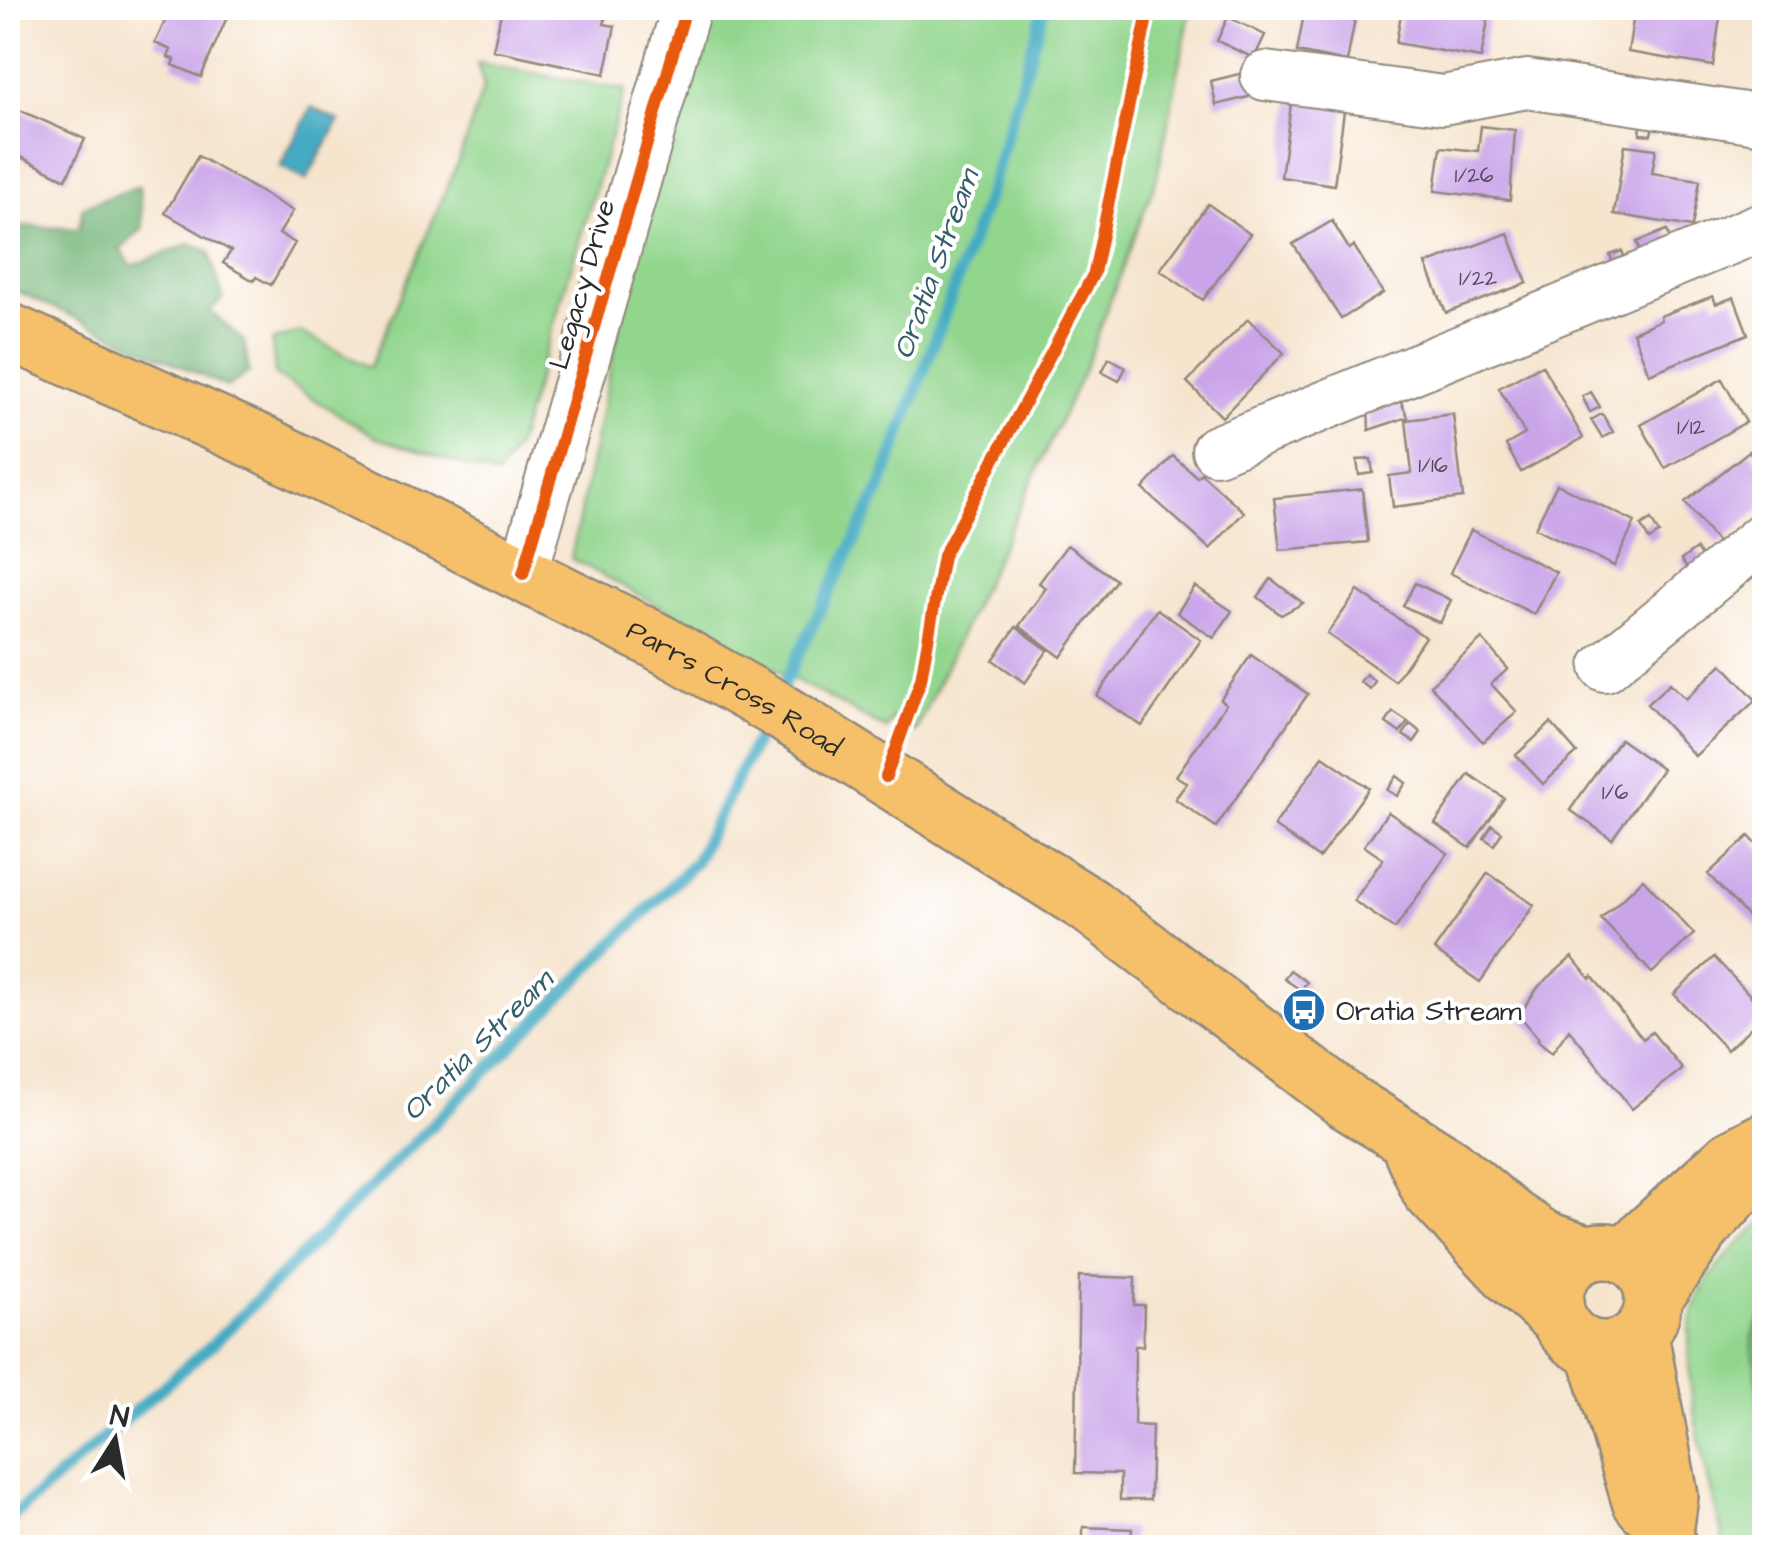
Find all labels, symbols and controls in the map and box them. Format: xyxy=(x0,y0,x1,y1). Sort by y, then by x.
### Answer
house number: 1/26 xyxy=(1454,160,1494,191)
water label: Oratia Stream xyxy=(882,161,991,365)
street label: Legacy Drive xyxy=(540,195,627,374)
house number: 1/22 xyxy=(1459,263,1497,294)
house number: 1/12 xyxy=(1677,412,1706,443)
house number: 1/16 xyxy=(1418,450,1448,481)
street label: Parrs Cross Road xyxy=(620,611,849,766)
house number: 1/6 xyxy=(1602,777,1629,808)
water label: Oratia Stream xyxy=(393,959,565,1131)
bus stop icon: Oratia Stream xyxy=(1281,987,1327,1033)
place label: Oratia Stream xyxy=(1336,992,1522,1031)
north arrow xyxy=(65,1390,165,1490)
text: N xyxy=(107,1396,132,1438)

